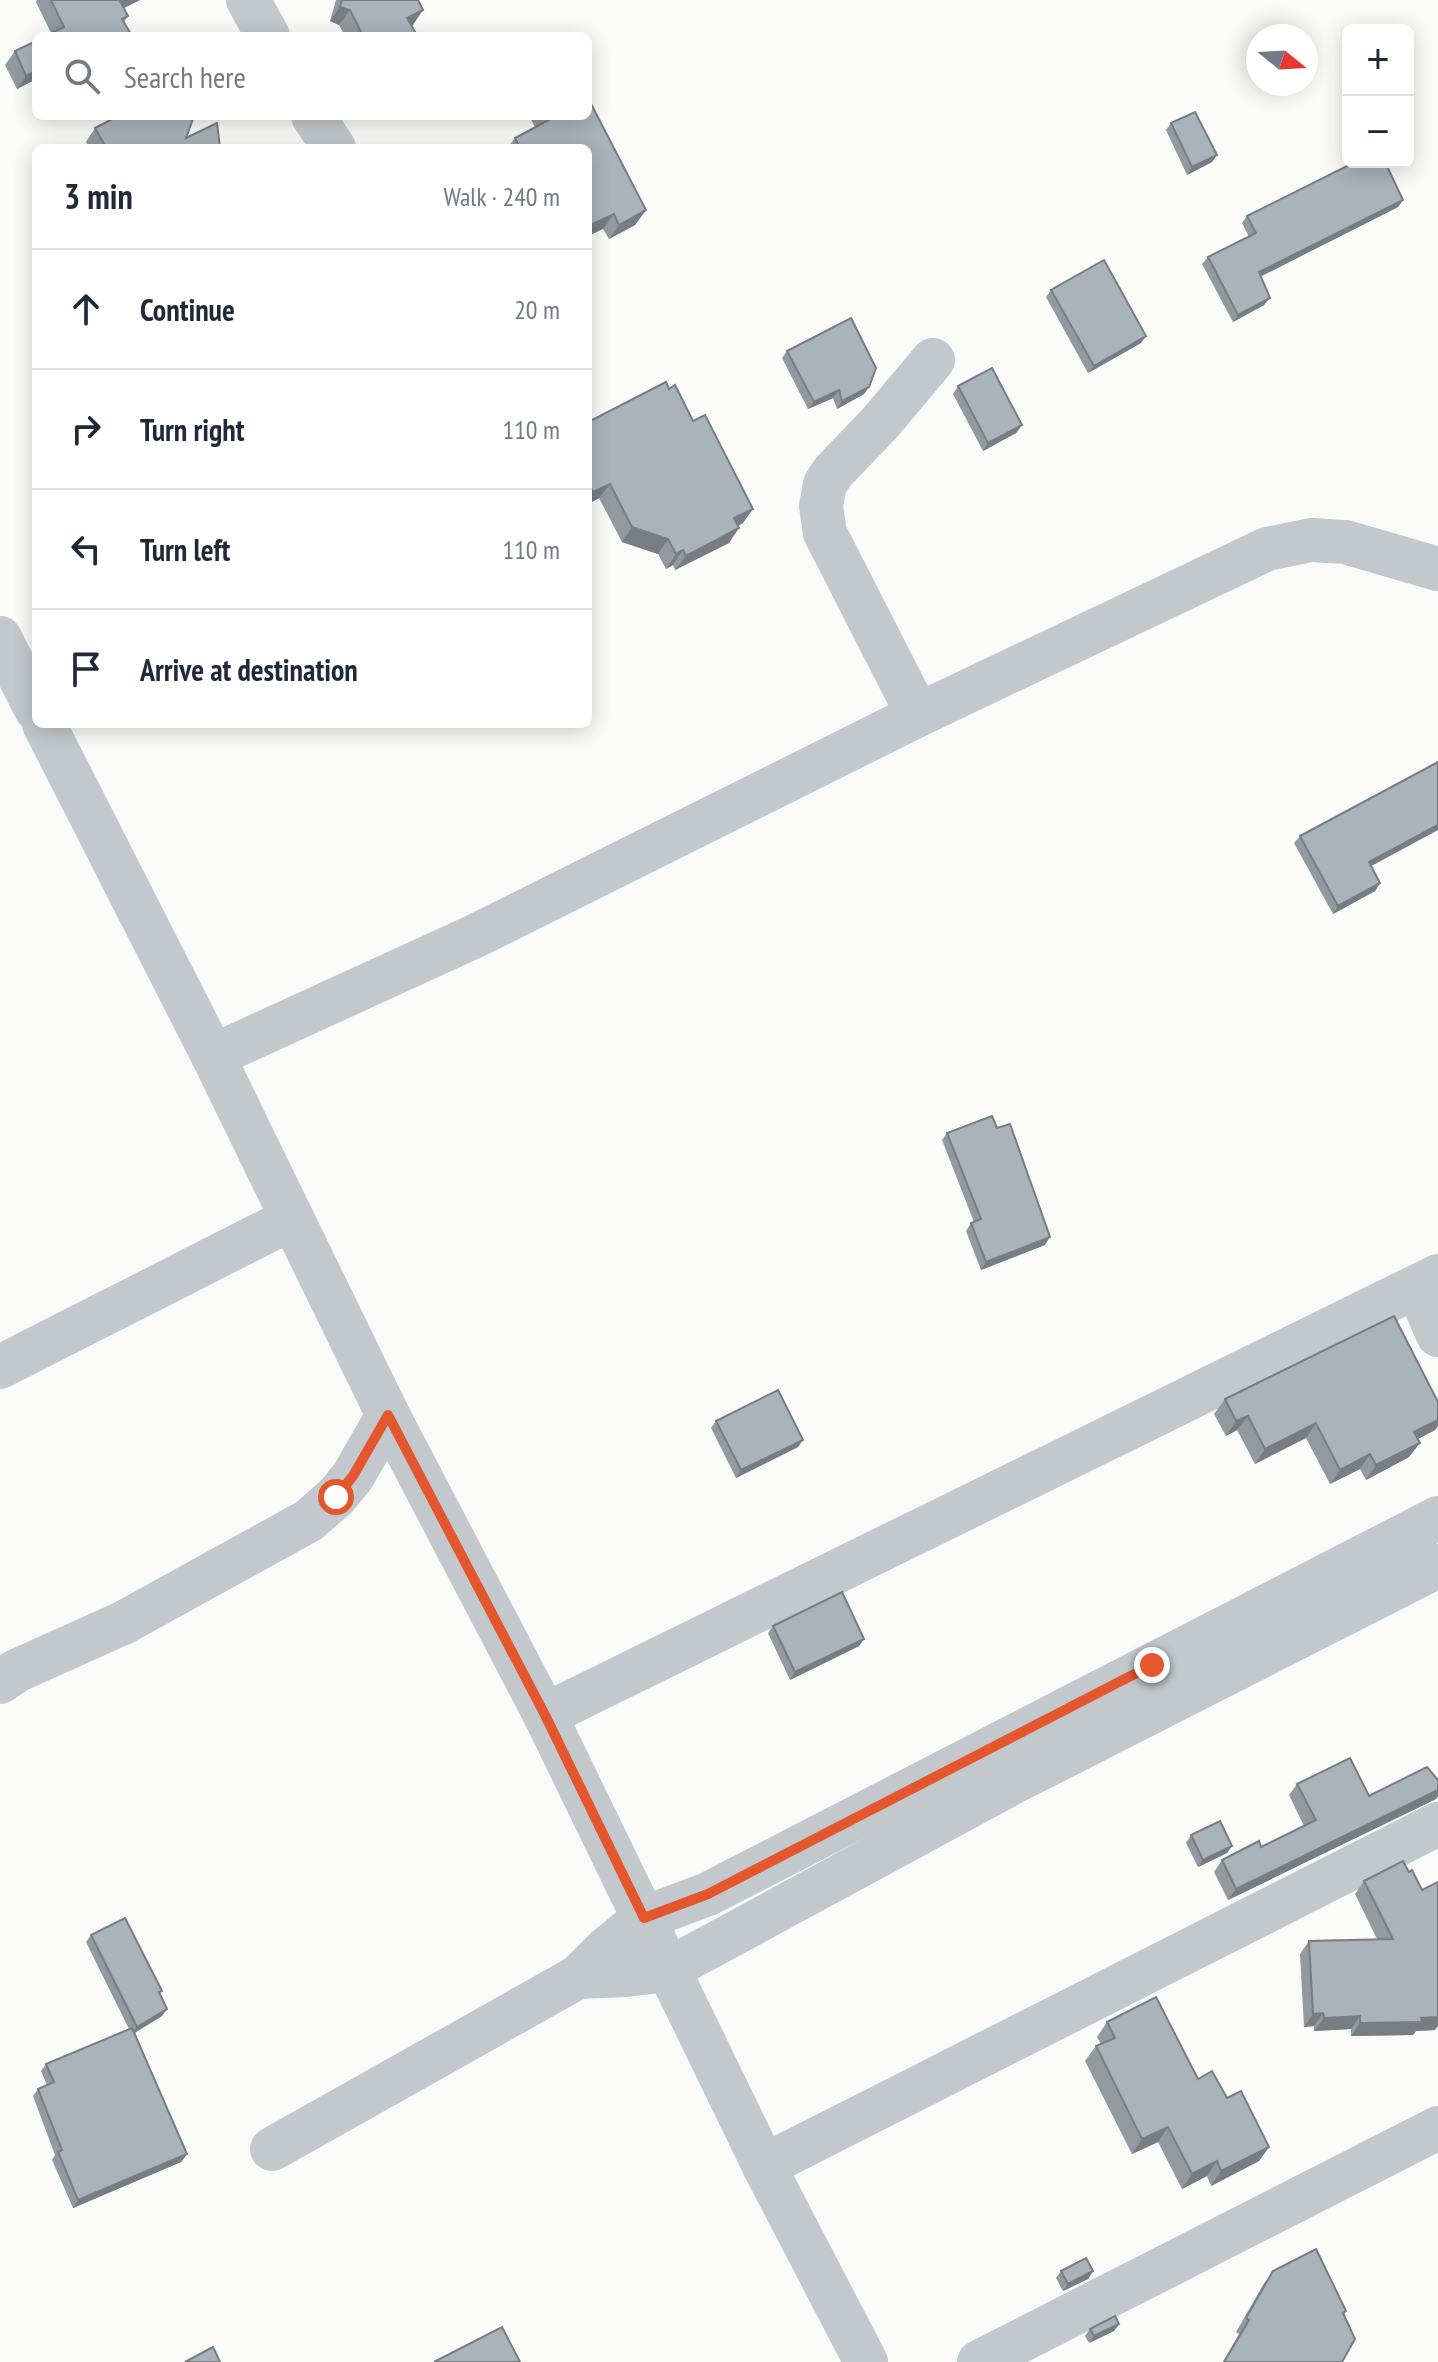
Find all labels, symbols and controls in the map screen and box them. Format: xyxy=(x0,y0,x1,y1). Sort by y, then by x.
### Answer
north arrow xyxy=(1246,24,1318,96)
map controls xyxy=(1342,24,1414,168)
button: + xyxy=(1342,24,1414,96)
search box xyxy=(32,32,592,120)
icon: search xyxy=(60,54,104,98)
text: Search here xyxy=(124,57,246,96)
button: − xyxy=(1342,96,1414,168)
text: 3 min xyxy=(64,174,133,218)
text: Walk · 240 m xyxy=(443,180,560,213)
icon: ahead xyxy=(64,287,108,331)
text: Continue xyxy=(140,290,235,329)
text: 20 m xyxy=(514,293,560,326)
icon: right xyxy=(64,407,108,451)
text: Turn right xyxy=(140,410,244,449)
text: 110 m xyxy=(502,413,560,446)
icon: left xyxy=(64,527,108,571)
text: Turn left xyxy=(140,530,230,569)
text: 110 m xyxy=(502,533,560,566)
icon: arrive xyxy=(64,647,108,691)
text: Arrive at destination xyxy=(140,650,358,689)
route start xyxy=(318,1479,354,1515)
route end xyxy=(1134,1647,1170,1683)

